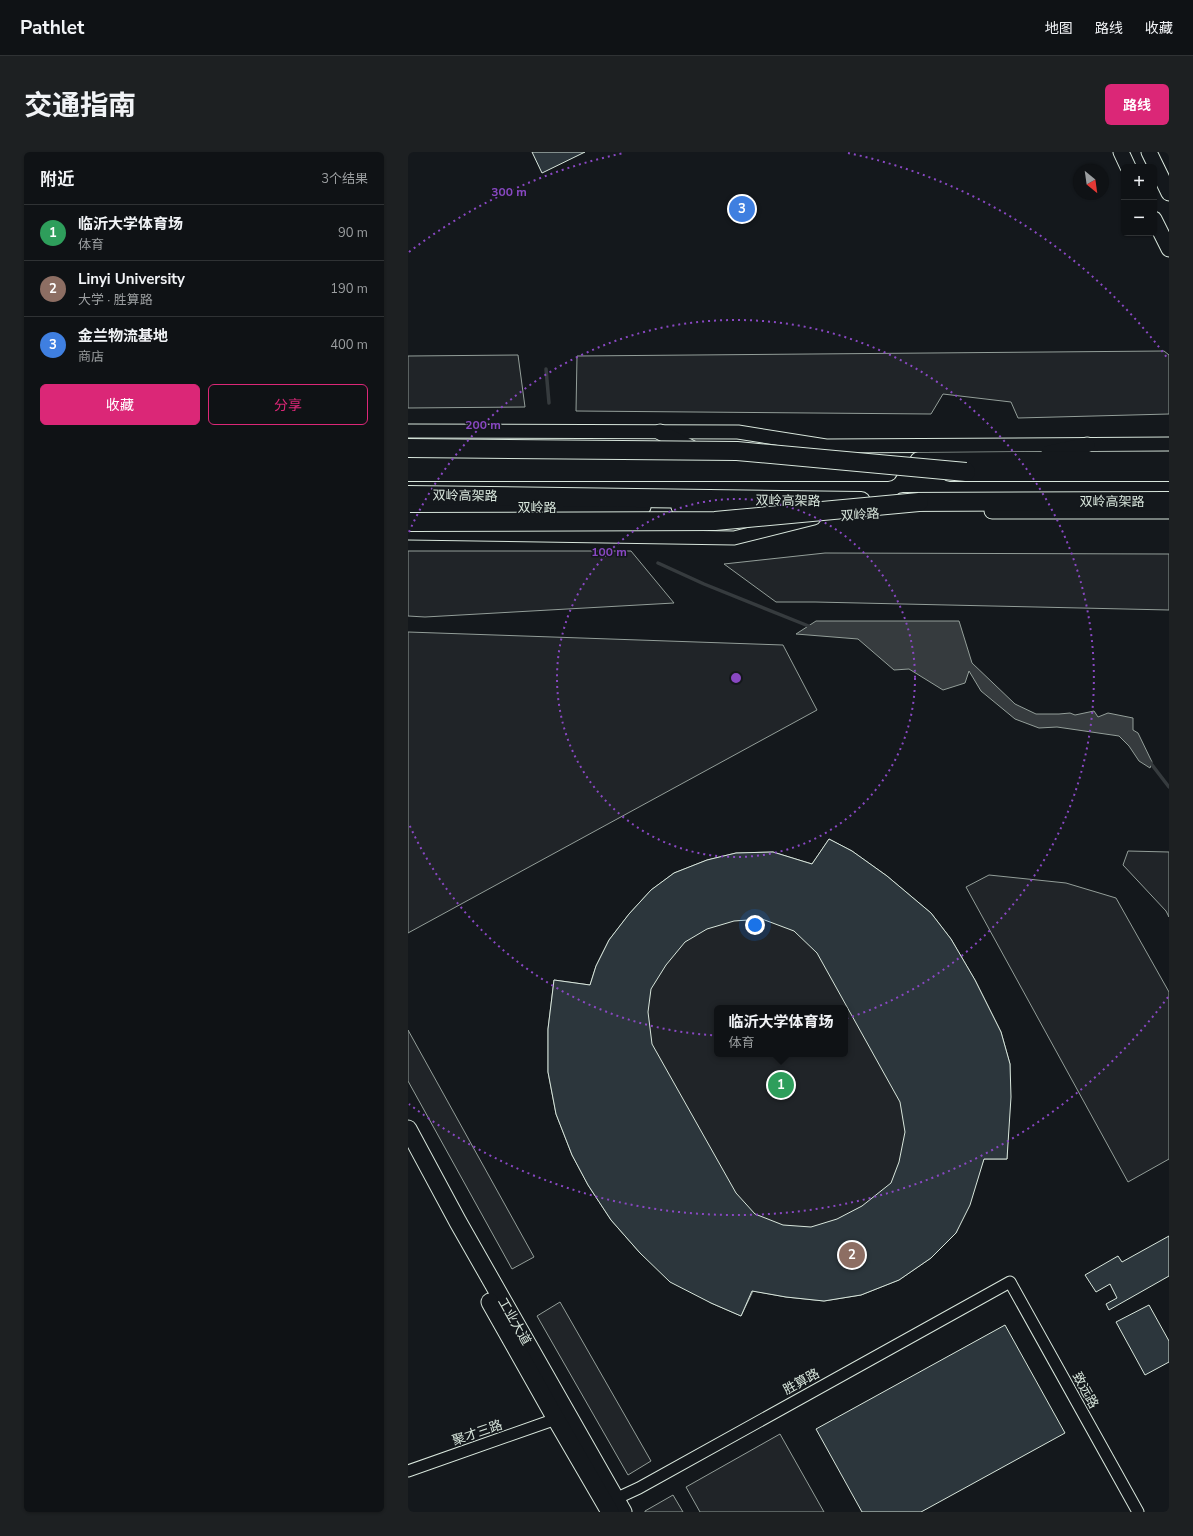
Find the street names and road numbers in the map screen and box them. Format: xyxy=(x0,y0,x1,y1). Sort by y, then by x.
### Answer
street label: 双岭高架路 xyxy=(432,486,498,506)
street label: 双岭高架路 xyxy=(755,491,821,511)
street label: 双岭高架路 xyxy=(1079,493,1145,511)
street label: 双岭路 xyxy=(517,499,557,517)
street label: 双岭路 xyxy=(840,505,880,525)
street label: 工业大道 xyxy=(493,1294,535,1349)
street label: 胜算路 xyxy=(780,1365,823,1399)
street label: 致远路 xyxy=(1068,1369,1102,1412)
street label: 聚才三路 xyxy=(450,1416,505,1450)

